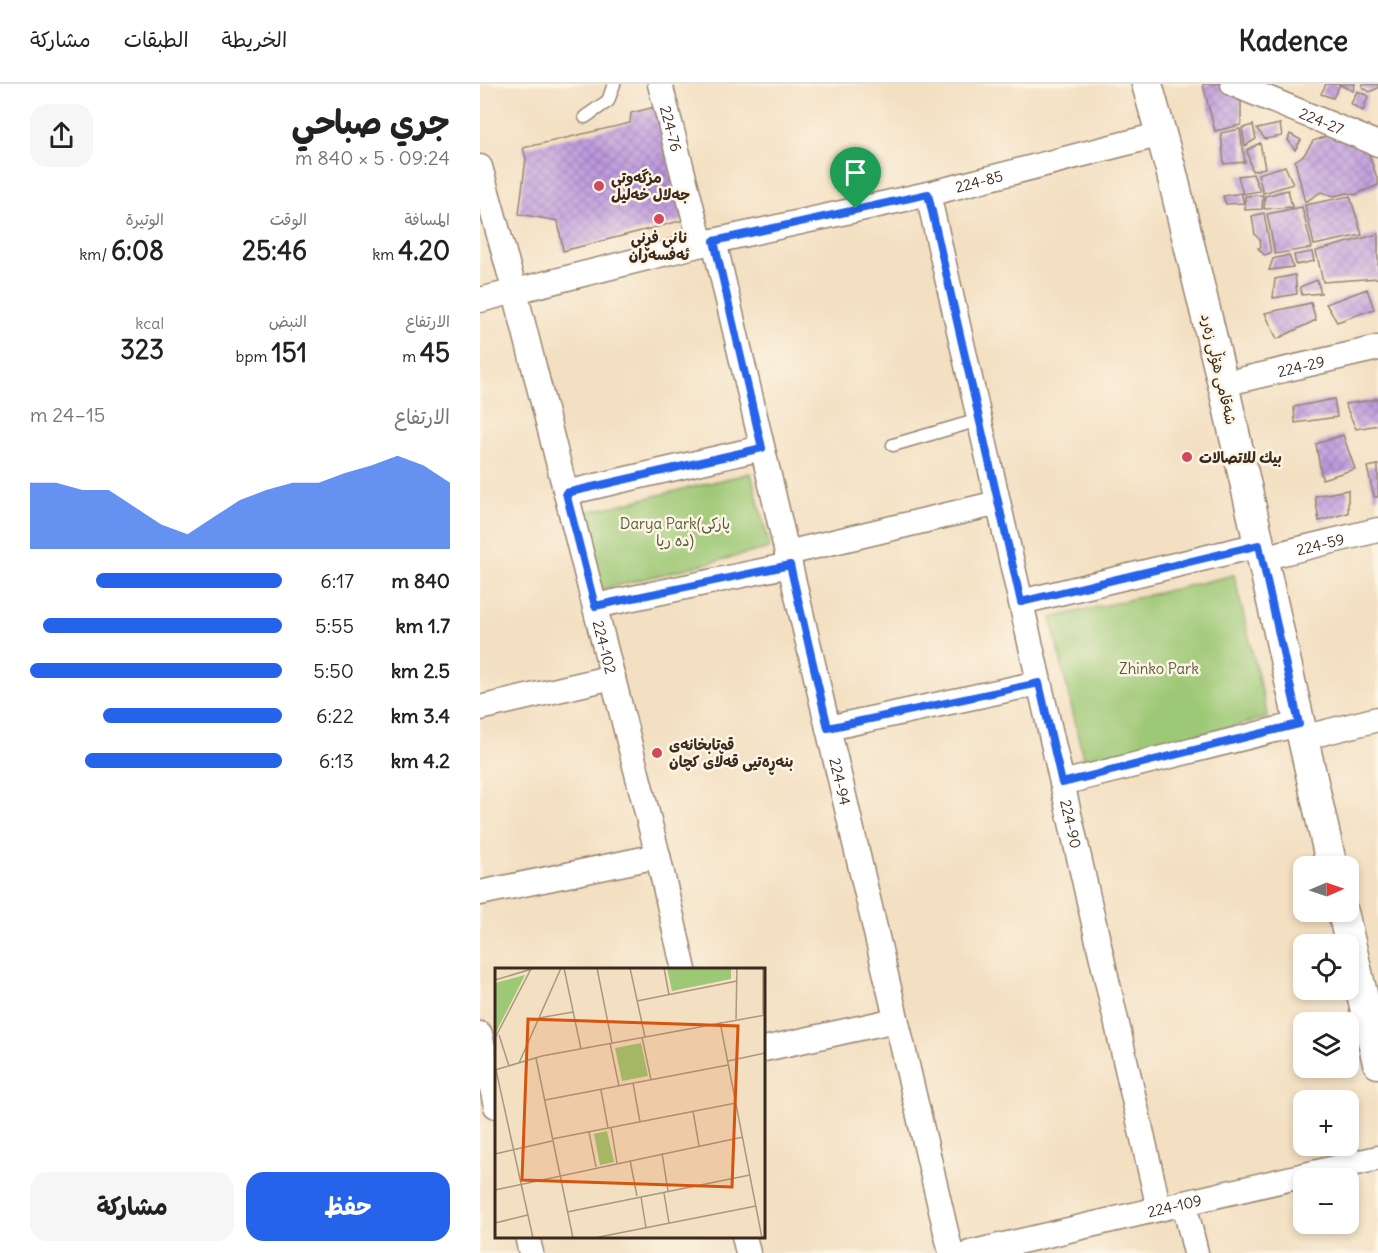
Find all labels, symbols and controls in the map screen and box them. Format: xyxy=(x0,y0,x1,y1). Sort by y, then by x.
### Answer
text: Kadence xyxy=(1239,23,1348,59)
text: مشاركة xyxy=(30,26,91,53)
text: الطبقات xyxy=(124,26,189,53)
text: الخريطة xyxy=(222,26,287,53)
text: جري صباحي xyxy=(291,101,450,143)
street label: 224-27 xyxy=(1297,103,1347,138)
button: share xyxy=(30,104,93,167)
street label: 224-76 xyxy=(656,104,686,153)
text: 09:24 · 5 × 840 m xyxy=(295,145,450,170)
pin xyxy=(830,147,881,209)
icon: arrive xyxy=(839,156,872,189)
street label: 224-85 xyxy=(953,166,1005,196)
place label: مزگەوتی جەلال خەلیل xyxy=(611,168,690,204)
marker: مزگەوتی جەلال خەلیل xyxy=(592,179,606,193)
text: الوتيرة xyxy=(125,209,164,229)
text: الوقت xyxy=(270,209,307,229)
text: المسافة xyxy=(404,209,450,229)
marker: نانی فڕنی ئەفسەران xyxy=(652,212,666,226)
place label: نانی فڕنی ئەفسەران xyxy=(629,228,690,264)
text: 6:08 xyxy=(111,234,164,267)
text: 25:46 xyxy=(242,234,307,267)
text: 4.20 xyxy=(398,234,450,267)
text: /km xyxy=(79,244,111,264)
text: km xyxy=(372,244,398,264)
text: النبض xyxy=(269,311,307,331)
text: الارتفاع xyxy=(405,311,450,331)
street label: شەقامی هۆڵی زەرد xyxy=(1196,311,1242,427)
text: kcal xyxy=(135,313,164,333)
text: 323 xyxy=(120,333,164,366)
text: 151 xyxy=(271,336,307,369)
text: 45 xyxy=(420,336,450,369)
text: bpm xyxy=(236,346,271,366)
text: m xyxy=(402,346,420,366)
street label: 224-29 xyxy=(1276,351,1326,381)
text: 15–24 m xyxy=(30,402,105,427)
text: الارتفاع xyxy=(394,404,450,429)
place label: بيك للاتصالات xyxy=(1199,448,1282,467)
marker: بيك للاتصالات xyxy=(1180,450,1194,464)
park label: Darya Park(پارکی ده ریا) xyxy=(620,514,730,550)
street label: 224-59 xyxy=(1294,529,1346,559)
text: 6:17 xyxy=(320,568,354,593)
text: 840 m xyxy=(391,568,450,593)
text: 5:55 xyxy=(315,613,354,638)
text: 1.7 km xyxy=(396,613,450,638)
street label: 224-102 xyxy=(589,618,621,676)
text: 5:50 xyxy=(313,658,354,683)
text: 2.5 km xyxy=(391,658,450,683)
park label: Zhinko Park xyxy=(1119,659,1199,678)
text: 6:22 xyxy=(316,703,354,728)
text: 3.4 km xyxy=(391,703,450,728)
place label: قوتابخانەی بنەڕەتیی قەڵای کچان xyxy=(669,735,793,775)
marker: قوتابخانەی بنەڕەتیی قەڵای کچان xyxy=(650,746,664,760)
text: 6:13 xyxy=(319,748,354,773)
text: 4.2 km xyxy=(391,748,450,773)
street label: 224-94 xyxy=(826,756,855,807)
street label: 224-90 xyxy=(1057,798,1086,850)
north arrow xyxy=(1293,856,1359,922)
map controls xyxy=(1293,856,1359,1234)
button: locate xyxy=(1293,934,1359,1000)
inset map xyxy=(495,968,765,1238)
button: layers xyxy=(1293,1012,1359,1078)
button: + xyxy=(1293,1090,1359,1156)
button: − xyxy=(1293,1168,1359,1234)
button: مشاركة xyxy=(30,1172,234,1241)
button: حفظ xyxy=(246,1172,450,1241)
street label: 224-109 xyxy=(1146,1190,1204,1221)

